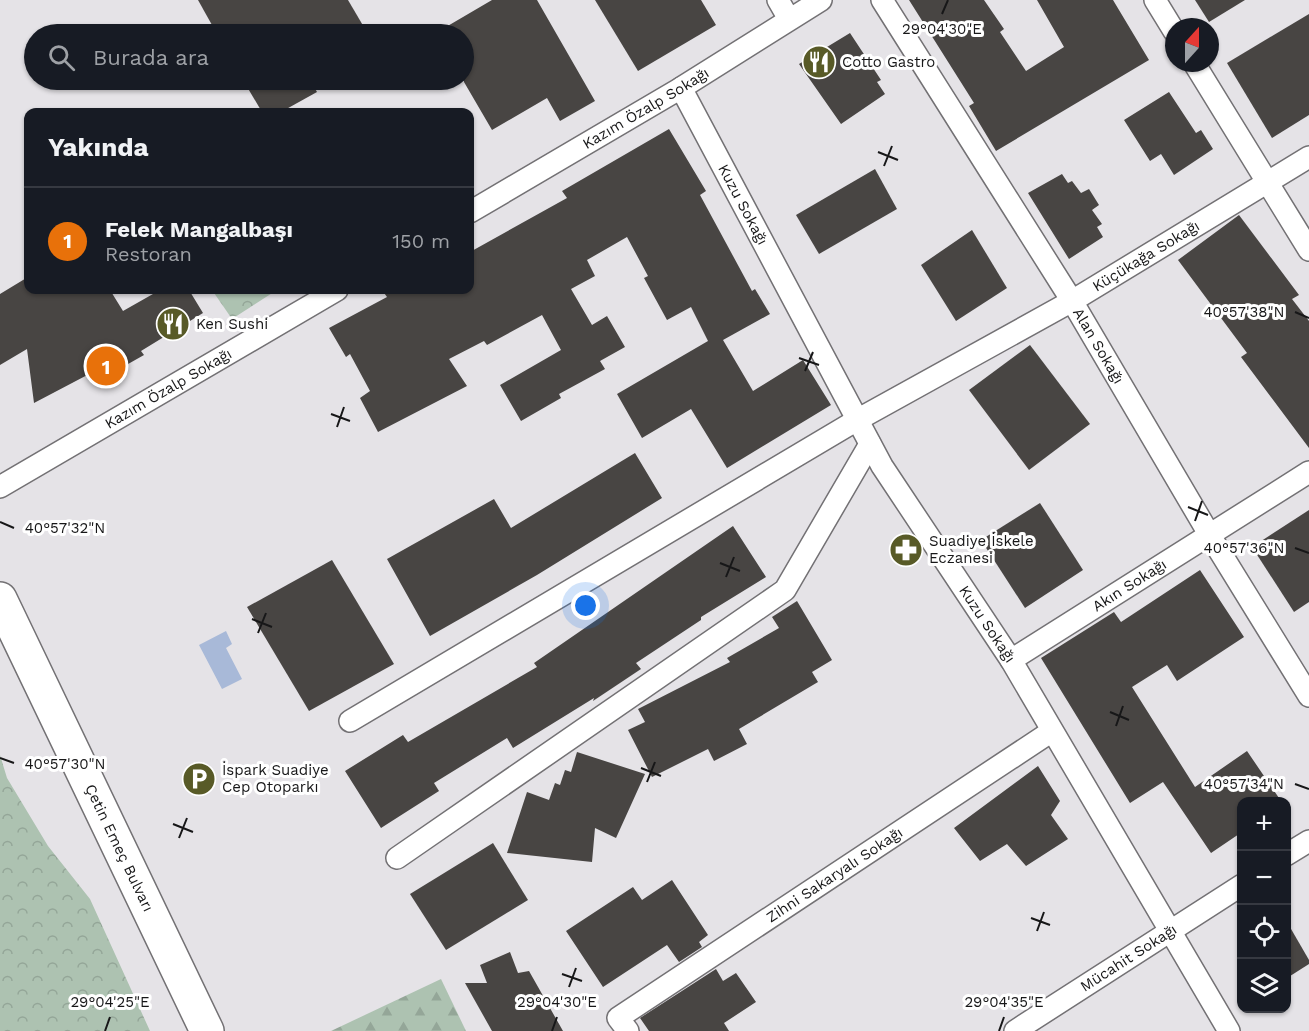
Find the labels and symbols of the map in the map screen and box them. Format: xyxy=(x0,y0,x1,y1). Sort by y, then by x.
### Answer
north arrow xyxy=(1165,18,1219,72)
text: 29°04'30"E xyxy=(902,20,982,38)
restaurant icon: Cotto Gastro xyxy=(801,44,837,80)
place label: Cotto Gastro xyxy=(842,53,935,71)
street label: Kazım Özalp Sokağı xyxy=(579,64,712,153)
street label: Kuzu Sokağı xyxy=(714,161,772,248)
street label: Küçükağa Sokağı xyxy=(1089,217,1203,295)
text: 40°57'38"N xyxy=(1203,303,1285,321)
street label: Alan Sokağı xyxy=(1069,305,1128,387)
restaurant icon: Ken Sushi xyxy=(155,306,191,342)
place label: Ken Sushi xyxy=(196,315,268,333)
pin: 1 xyxy=(86,344,126,388)
street label: Kazım Özalp Sokağı xyxy=(102,345,235,433)
text: 40°57'32"N xyxy=(25,519,105,537)
pharmacy icon: Suadiye İskele Eczanesi xyxy=(888,532,924,568)
place label: Suadiye İskele Eczanesi xyxy=(929,532,1034,567)
text: 40°57'36"N xyxy=(1204,539,1284,557)
street label: Akın Sokağı xyxy=(1089,555,1170,615)
street label: Kuzu Sokağı xyxy=(955,582,1019,666)
your location xyxy=(571,591,600,620)
text: 40°57'30"N xyxy=(24,755,106,773)
parking icon: İspark Suadiye Cep Otoparkı xyxy=(181,761,217,797)
place label: İspark Suadiye Cep Otoparkı xyxy=(222,761,329,796)
text: 40°57'34"N xyxy=(1204,775,1284,793)
street label: Çetin Emeç Bulvarı xyxy=(81,781,157,915)
street label: Zihni Sakaryalı Sokağı xyxy=(763,823,906,926)
street label: Mücahit Sokağı xyxy=(1077,920,1180,996)
text: 29°04'25"E xyxy=(70,993,150,1011)
text: 29°04'30"E xyxy=(517,993,597,1011)
text: 29°04'35"E xyxy=(964,993,1044,1011)

